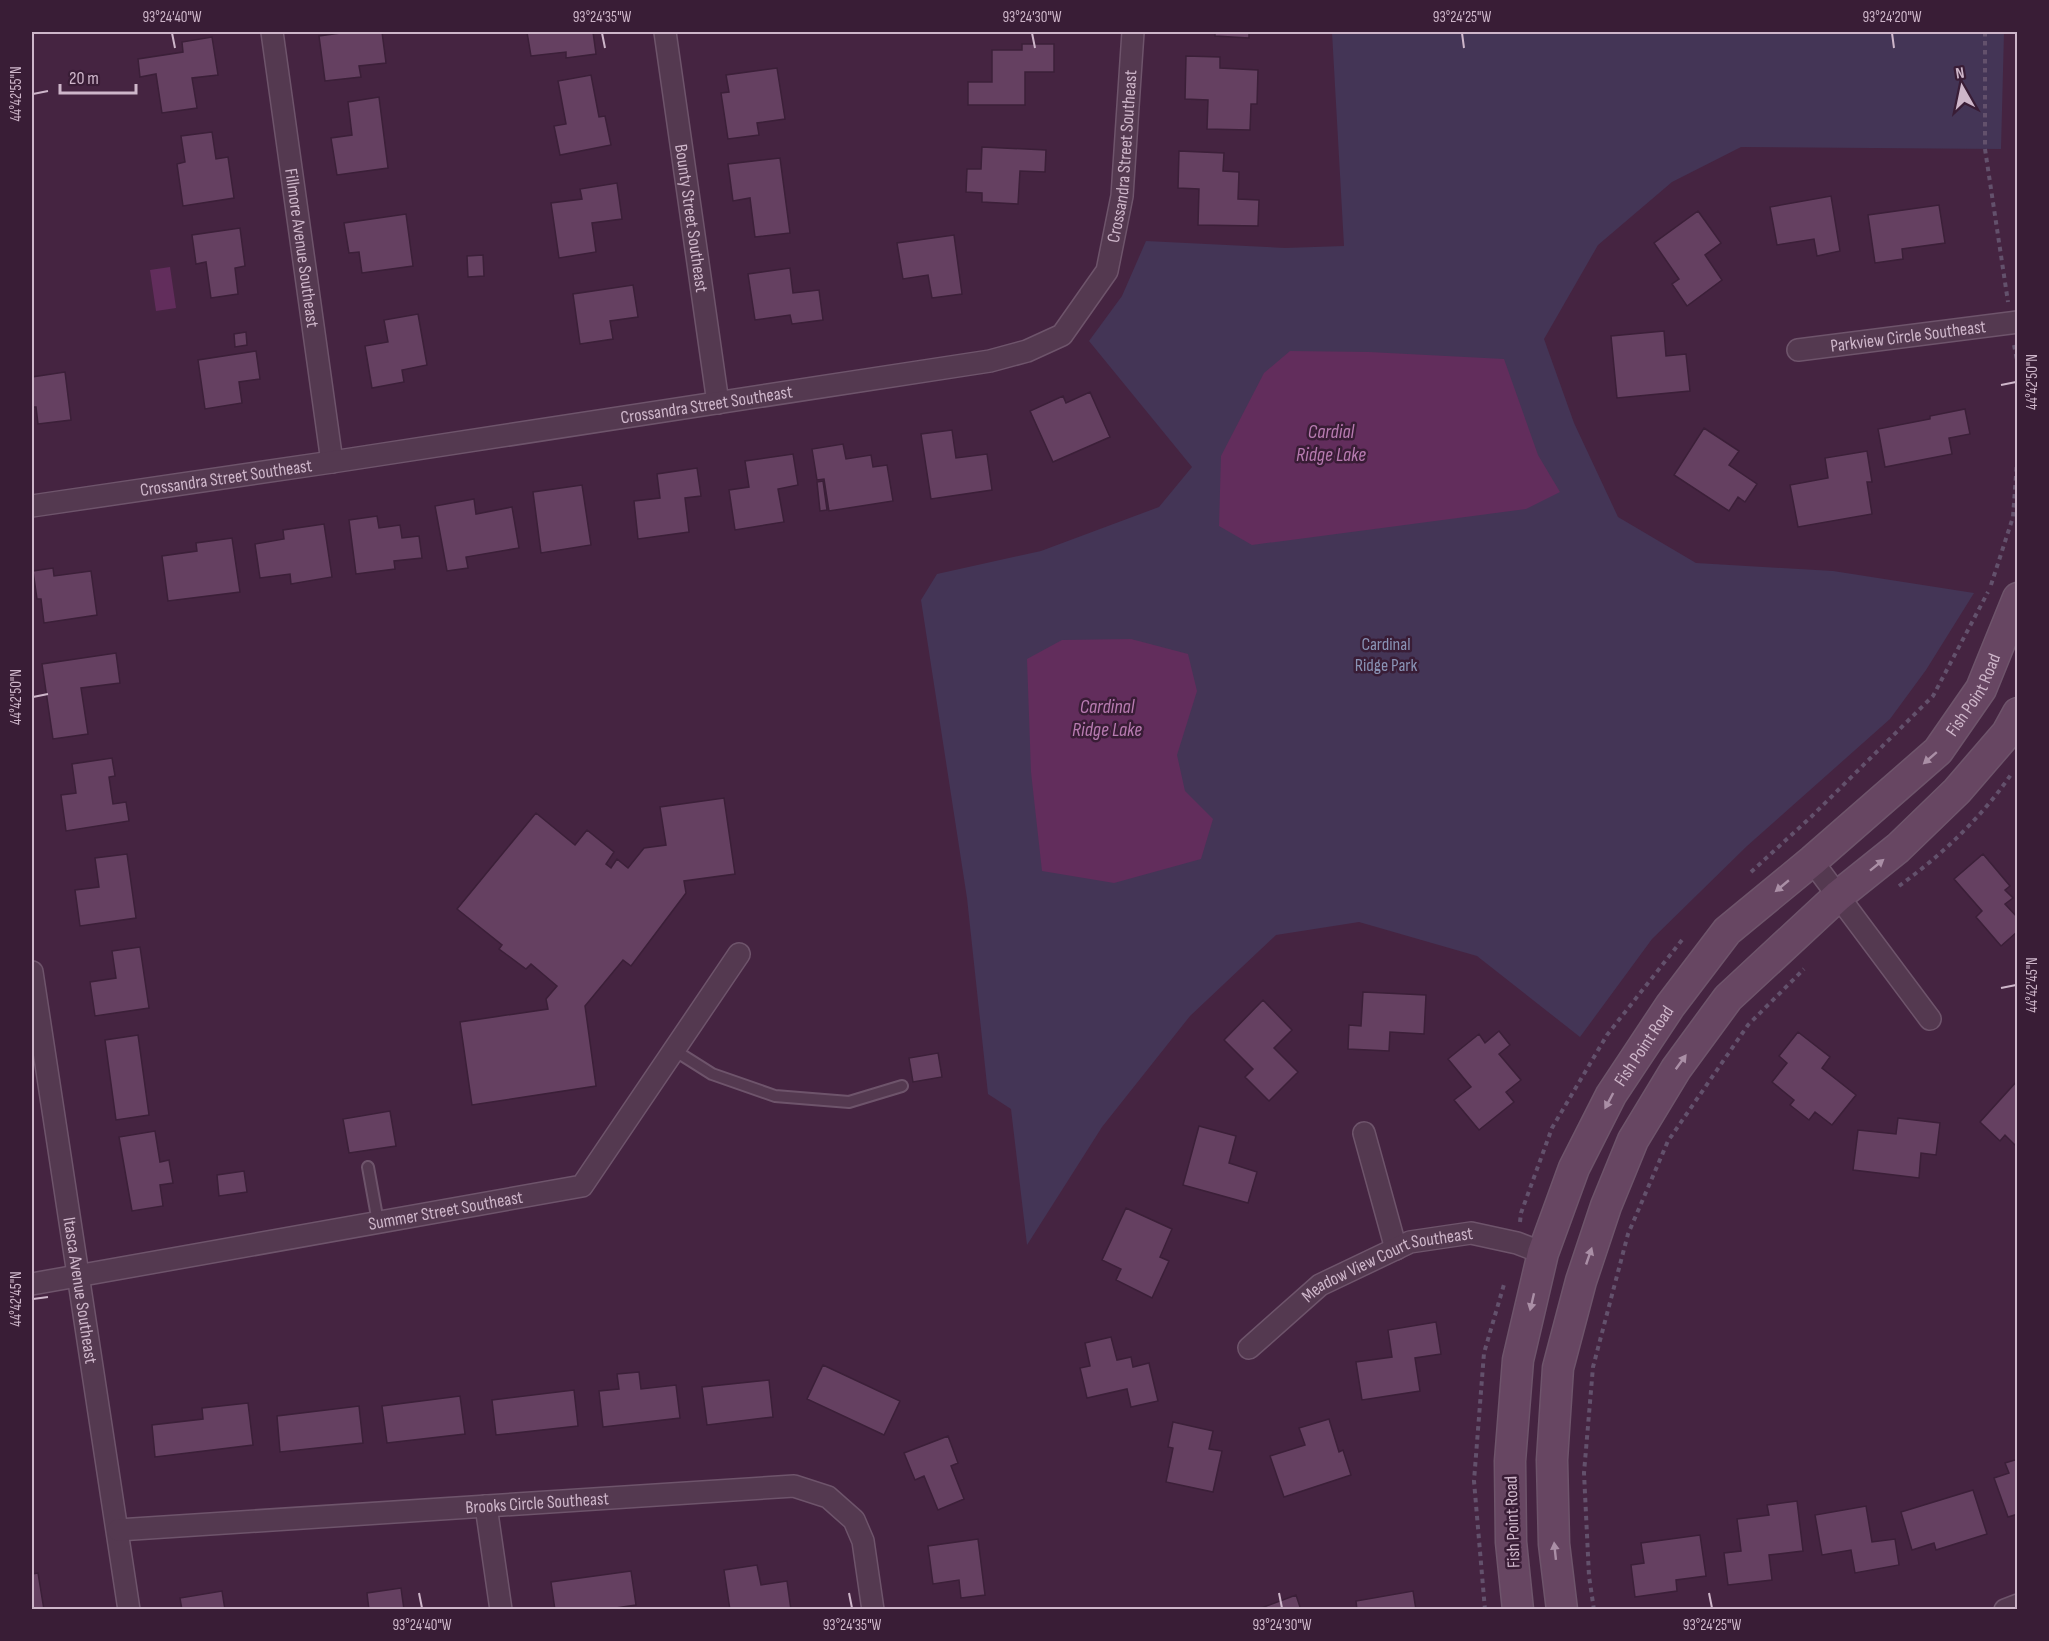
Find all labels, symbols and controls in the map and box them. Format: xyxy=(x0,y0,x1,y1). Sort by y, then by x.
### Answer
text: 93°24'40"W xyxy=(142,8,202,27)
text: 93°24'35"W xyxy=(573,8,632,27)
text: 93°24'30"W xyxy=(1002,8,1062,27)
text: 93°24'25"W xyxy=(1433,8,1491,27)
text: 93°24'20"W xyxy=(1862,8,1922,27)
scale bar xyxy=(60,57,136,95)
north arrow xyxy=(1932,57,1992,117)
text: N xyxy=(1954,64,1966,84)
text: 44°42'55"N xyxy=(7,66,26,122)
text: 20 m xyxy=(69,68,99,89)
street label: Crossandra Street Southeast xyxy=(1103,69,1141,244)
street label: Bounty Street Southeast xyxy=(670,143,712,294)
street label: Fillmore Avenue Southeast xyxy=(280,167,323,329)
street label: Parkview Circle Southeast xyxy=(1829,316,1988,357)
text: 44°42'50"N xyxy=(2023,354,2042,410)
street label: Crossandra Street Southeast xyxy=(619,381,794,429)
water label: Cardial Ridge Lake xyxy=(1296,420,1366,467)
street label: Crossandra Street Southeast xyxy=(139,455,314,501)
park label: Cardinal Ridge Park xyxy=(1355,634,1417,676)
street label: Fish Point Road xyxy=(1942,651,2005,740)
text: 44°42'50"N xyxy=(7,669,26,725)
water label: Cardinal Ridge Lake xyxy=(1072,695,1142,742)
one-way arrow xyxy=(1923,751,1938,764)
one-way arrow xyxy=(1869,858,1885,871)
one-way arrow xyxy=(1775,879,1790,891)
text: 44°42'45"N xyxy=(2023,957,2042,1013)
street label: Fish Point Road xyxy=(1610,1002,1678,1090)
one-way arrow xyxy=(1675,1054,1687,1069)
one-way arrow xyxy=(1604,1093,1614,1110)
street label: Summer Street Southeast xyxy=(367,1187,525,1235)
street label: Itasca Avenue Southeast xyxy=(58,1216,102,1366)
street label: Meadow View Court Southeast xyxy=(1298,1223,1475,1307)
one-way arrow xyxy=(1585,1247,1594,1265)
text: 44°42'45"N xyxy=(7,1271,26,1327)
one-way arrow xyxy=(1526,1293,1536,1311)
street label: Fish Point Road xyxy=(1500,1476,1525,1568)
street label: Brooks Circle Southeast xyxy=(465,1488,610,1518)
one-way arrow xyxy=(1550,1542,1560,1561)
text: 93°24'40"W xyxy=(392,1616,452,1635)
text: 93°24'35"W xyxy=(823,1616,882,1635)
text: 93°24'30"W xyxy=(1252,1616,1312,1635)
text: 93°24'25"W xyxy=(1683,1616,1741,1635)

